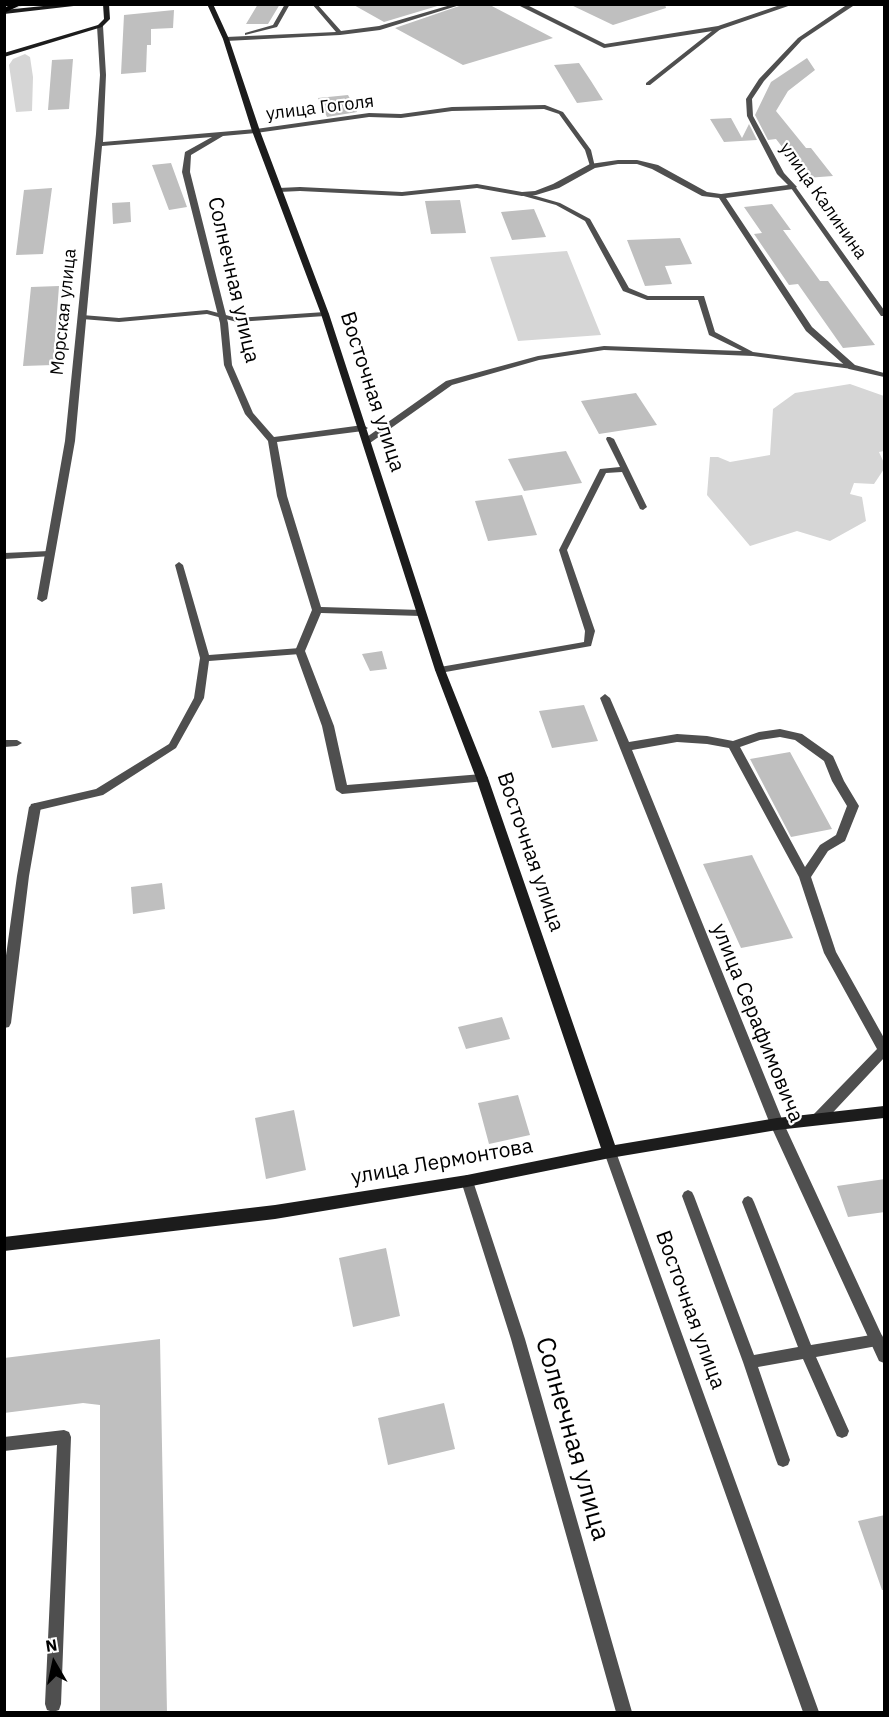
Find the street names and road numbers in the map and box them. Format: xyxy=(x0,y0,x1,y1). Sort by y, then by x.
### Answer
street label: улица Гоголя xyxy=(265,91,375,125)
street label: улица Калинина xyxy=(775,138,871,264)
street label: Солнечная улица xyxy=(202,195,264,365)
street label: Морская улица xyxy=(47,248,81,376)
street label: Восточная улица xyxy=(334,309,410,475)
street label: Восточная улица xyxy=(491,769,569,935)
street label: улица Серафимовича xyxy=(706,920,808,1126)
street label: улица Лермонтова xyxy=(349,1134,535,1190)
street label: Восточная улица xyxy=(650,1227,730,1393)
street label: Солнечная улица xyxy=(528,1334,616,1544)

